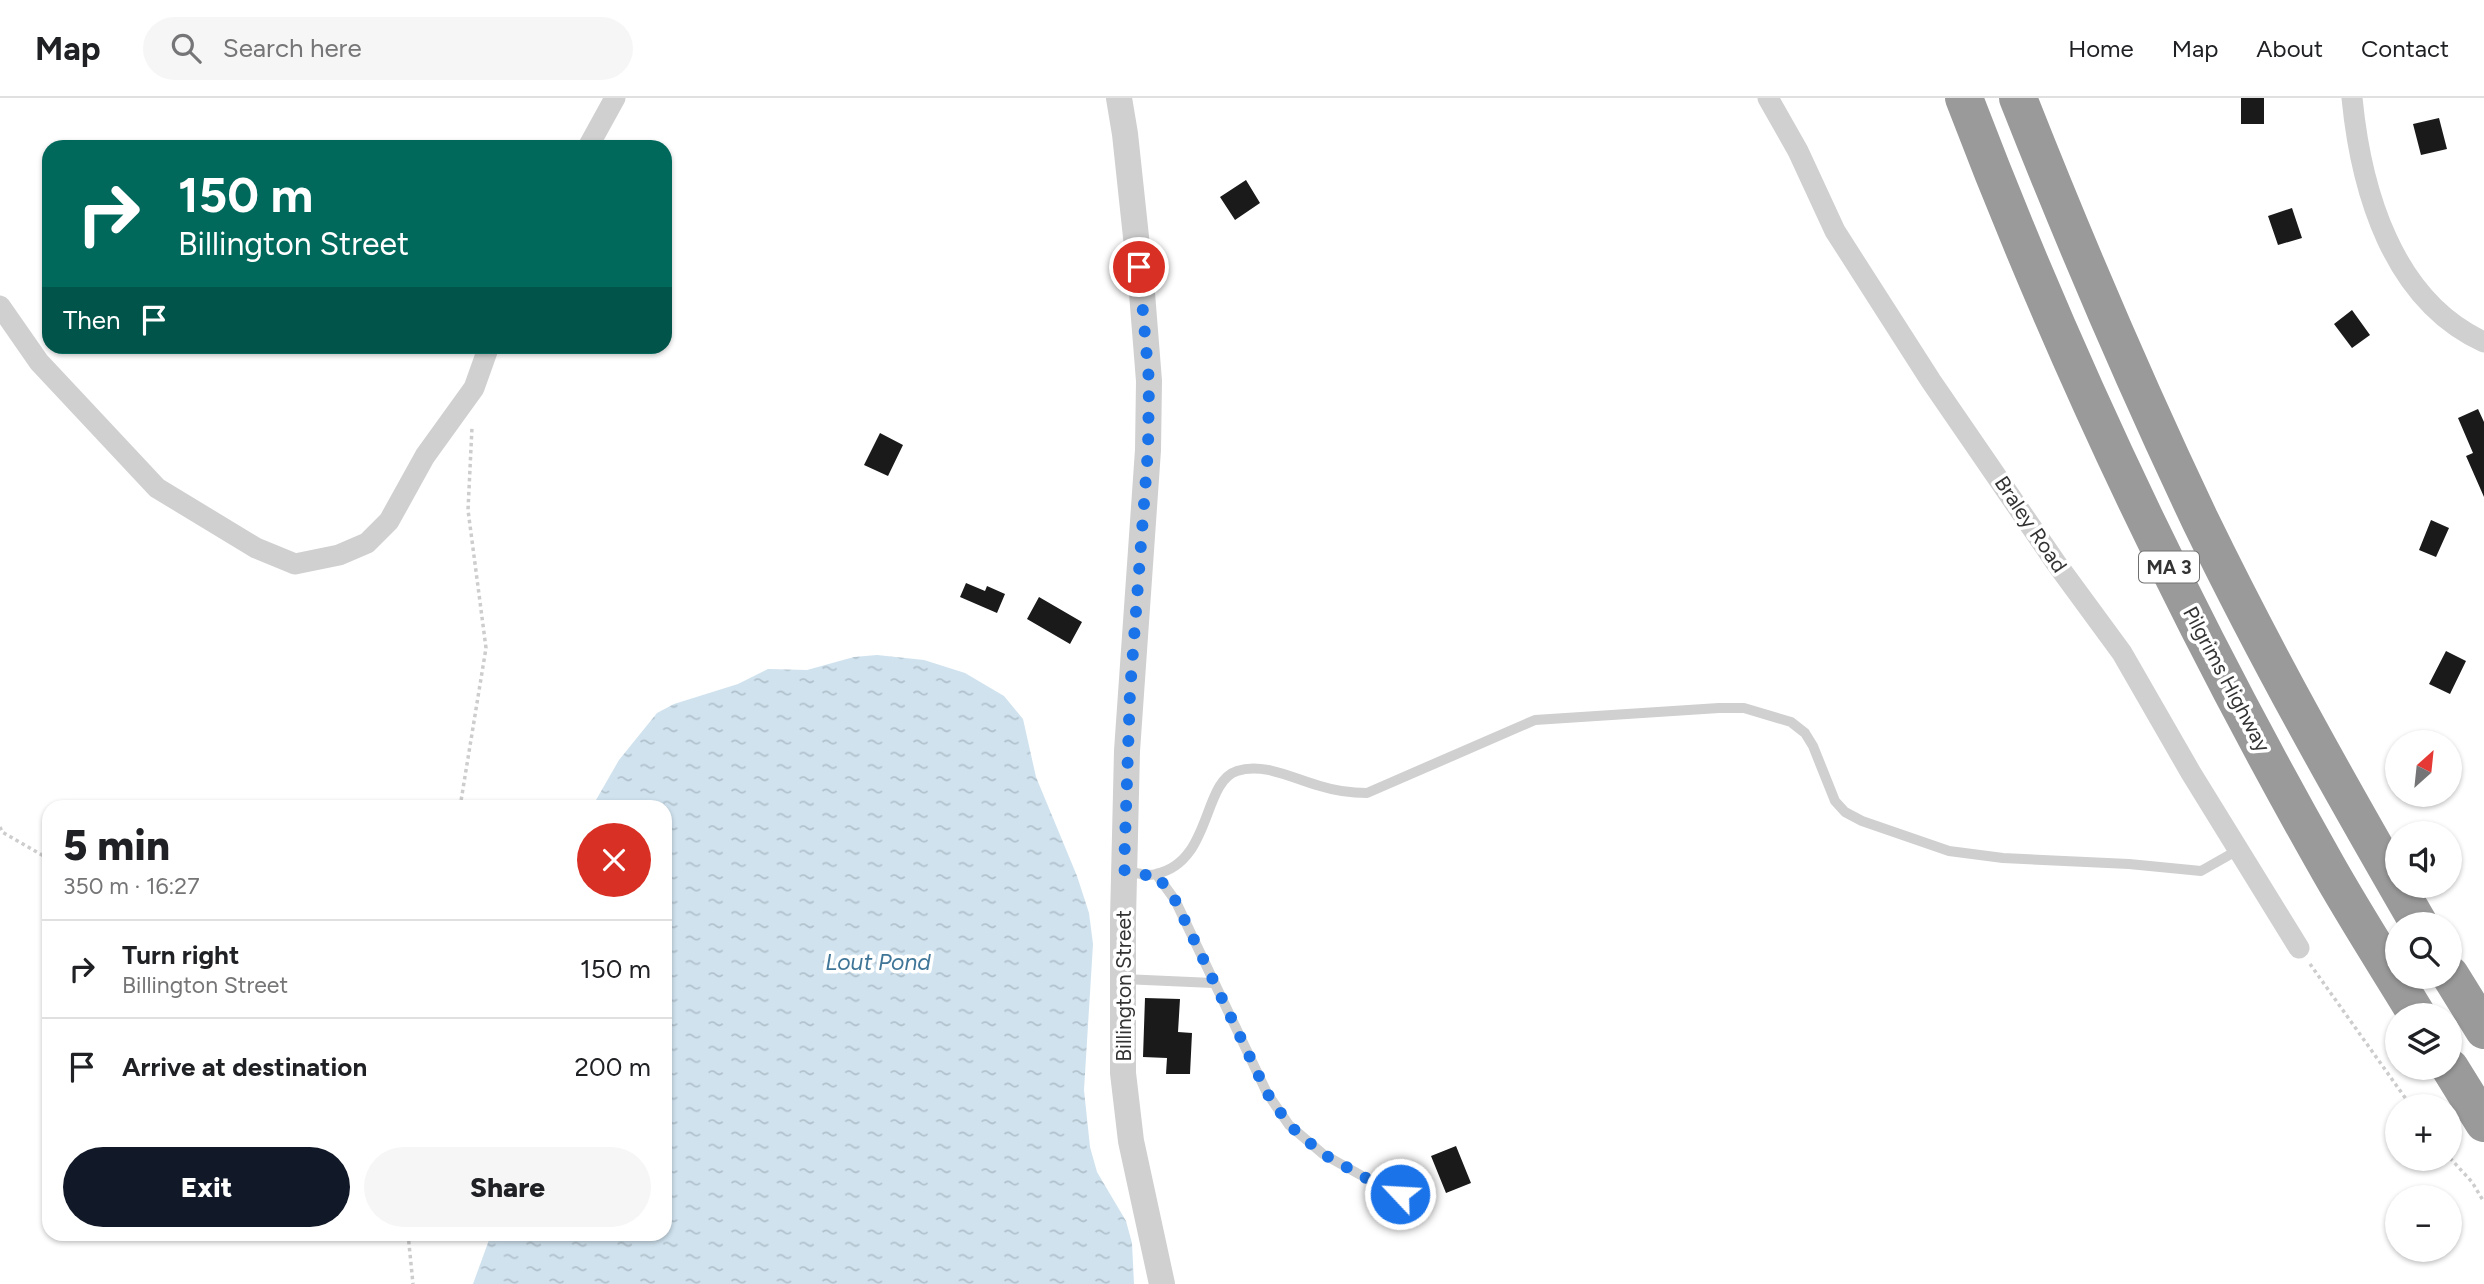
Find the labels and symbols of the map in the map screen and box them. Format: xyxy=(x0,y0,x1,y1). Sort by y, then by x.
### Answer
pin xyxy=(1109,237,1169,297)
street label: Braley Road xyxy=(1990,471,2072,577)
road number: MA 3 xyxy=(2139,552,2199,582)
street label: Pilgrims Highway xyxy=(2178,602,2276,756)
north arrow xyxy=(2385,730,2462,807)
street label: Billington Street xyxy=(1111,910,1136,1062)
water label: Lout Pond xyxy=(825,948,931,976)
position arrow xyxy=(1363,1157,1437,1231)

